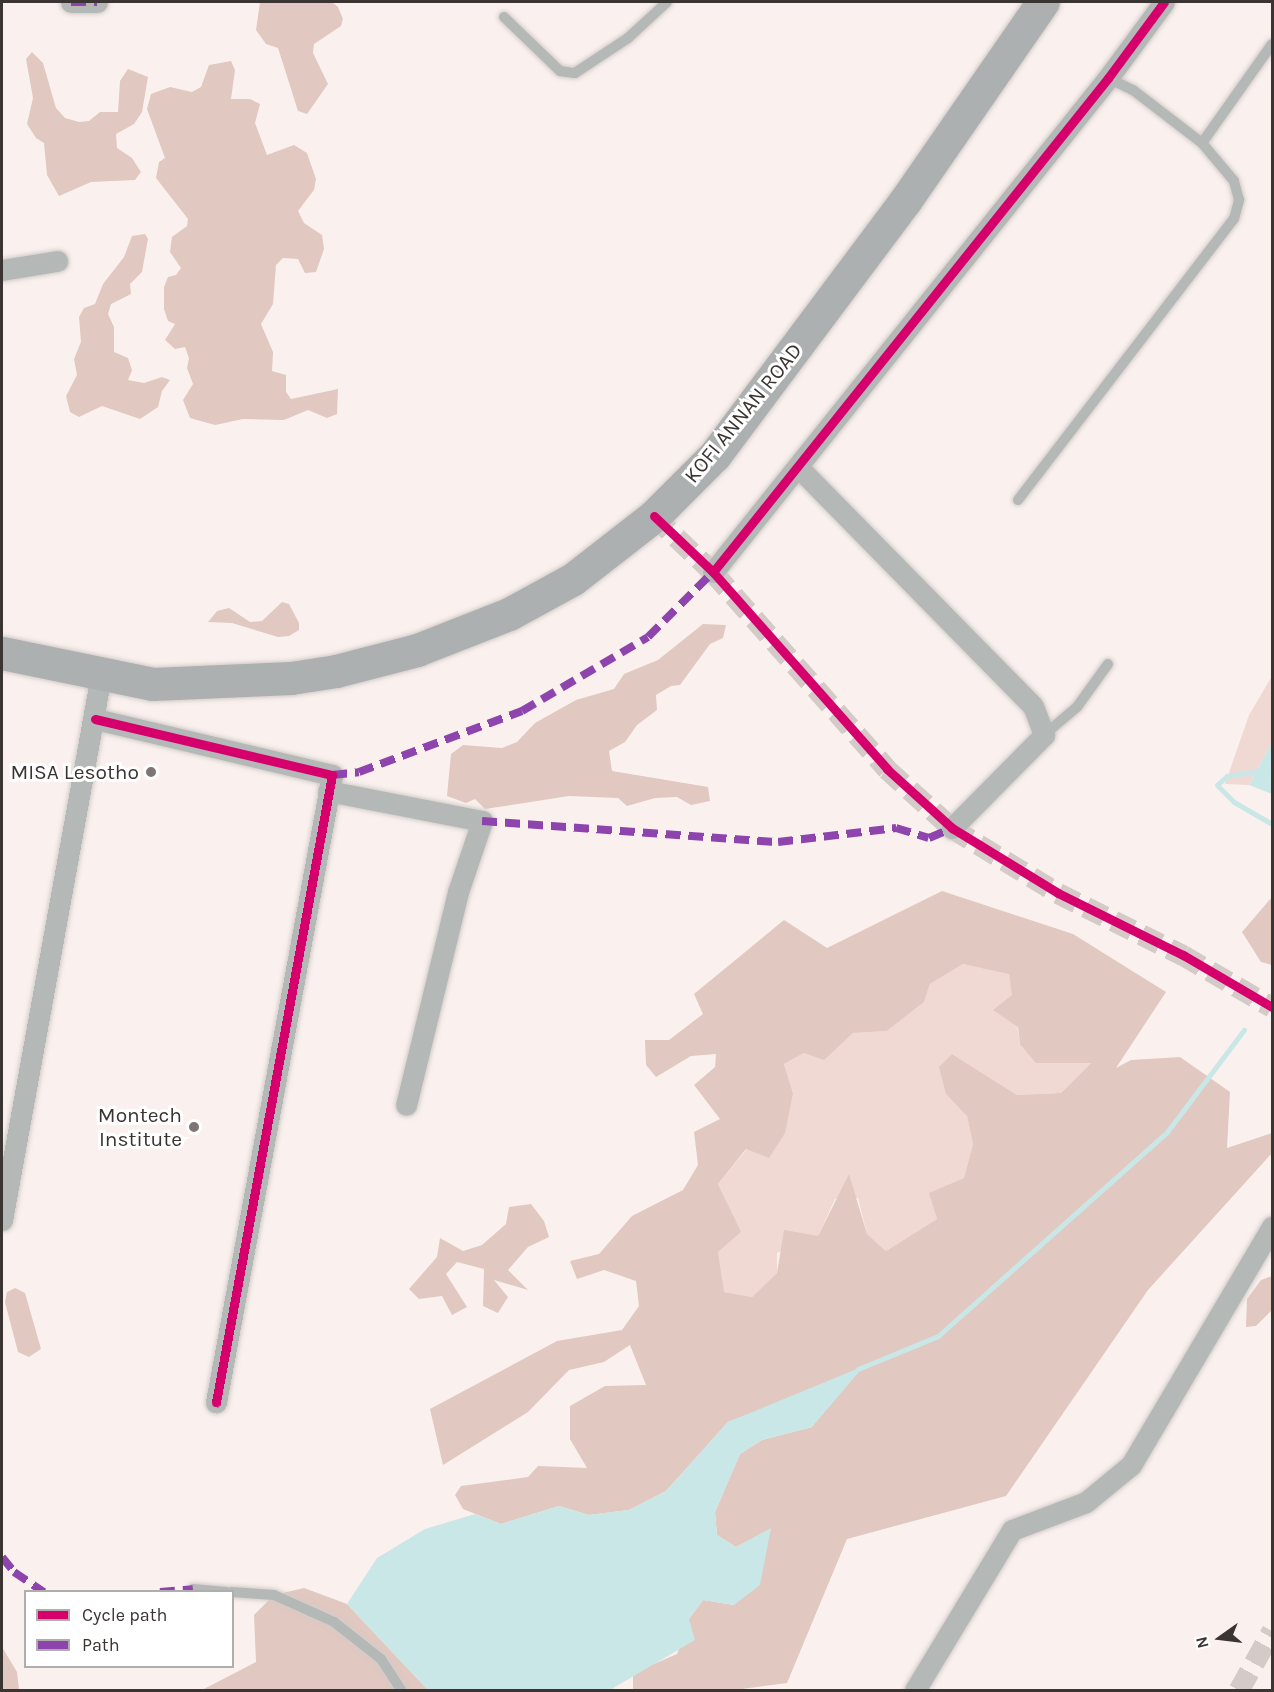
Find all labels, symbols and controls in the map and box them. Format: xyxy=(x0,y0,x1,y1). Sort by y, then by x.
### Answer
street label: KOFI ANNAN ROAD xyxy=(679,338,807,488)
place label: MISA Lesotho xyxy=(10,759,139,785)
marker: MISA Lesotho xyxy=(144,765,158,779)
place label: Montech Institute xyxy=(98,1102,182,1152)
marker: Montech Institute xyxy=(187,1120,201,1134)
legend xyxy=(24,1590,234,1668)
text: Cycle path xyxy=(82,1604,167,1626)
north arrow xyxy=(1190,1608,1250,1668)
text: Path xyxy=(82,1634,120,1656)
text: N xyxy=(1191,1635,1213,1650)

